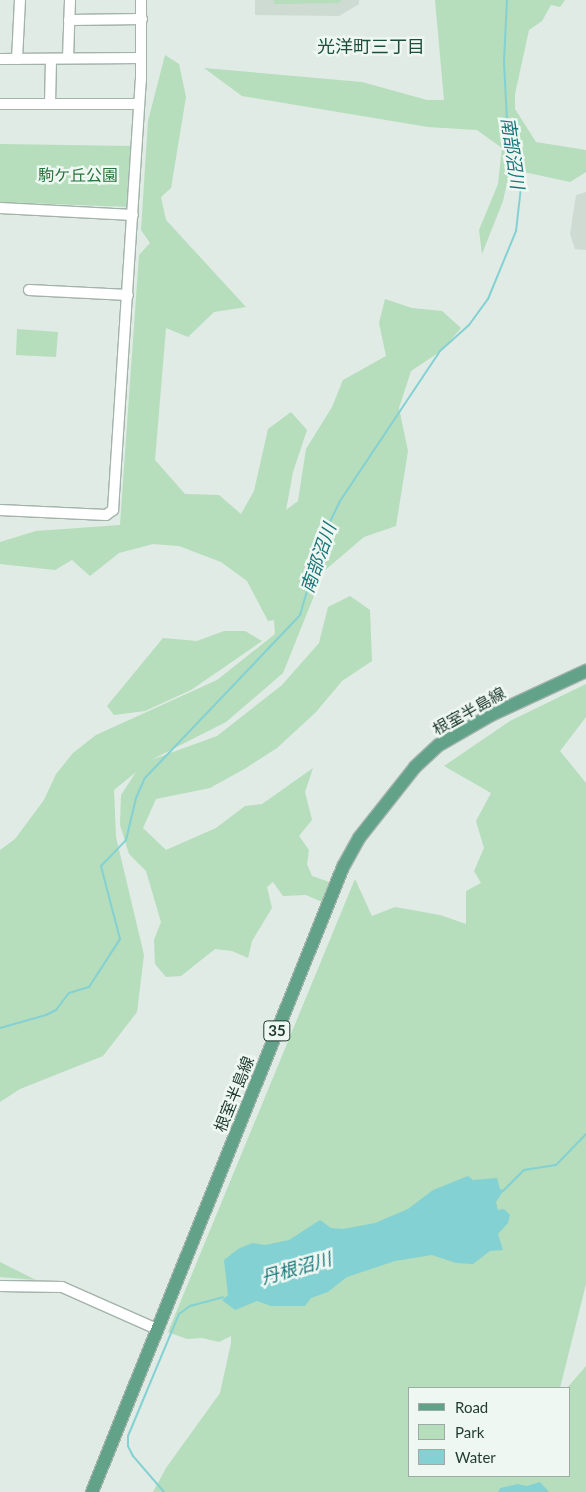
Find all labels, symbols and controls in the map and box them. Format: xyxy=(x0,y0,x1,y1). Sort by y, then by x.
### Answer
district label: 光洋町三丁目 xyxy=(317,35,425,57)
water label: 南部沼川 xyxy=(497,116,529,190)
park label: 駒ケ丘公園 xyxy=(38,165,118,185)
water label: 南部沼川 xyxy=(296,520,340,596)
street label: 根室半島線 xyxy=(429,683,509,739)
road number: 35 xyxy=(263,1018,291,1044)
street label: 根室半島線 xyxy=(210,1053,258,1135)
water label: 丹根沼川 xyxy=(258,1248,334,1288)
legend xyxy=(408,1387,571,1477)
text: Road xyxy=(455,1398,488,1416)
text: Park xyxy=(455,1423,484,1441)
text: Water xyxy=(455,1448,496,1466)

